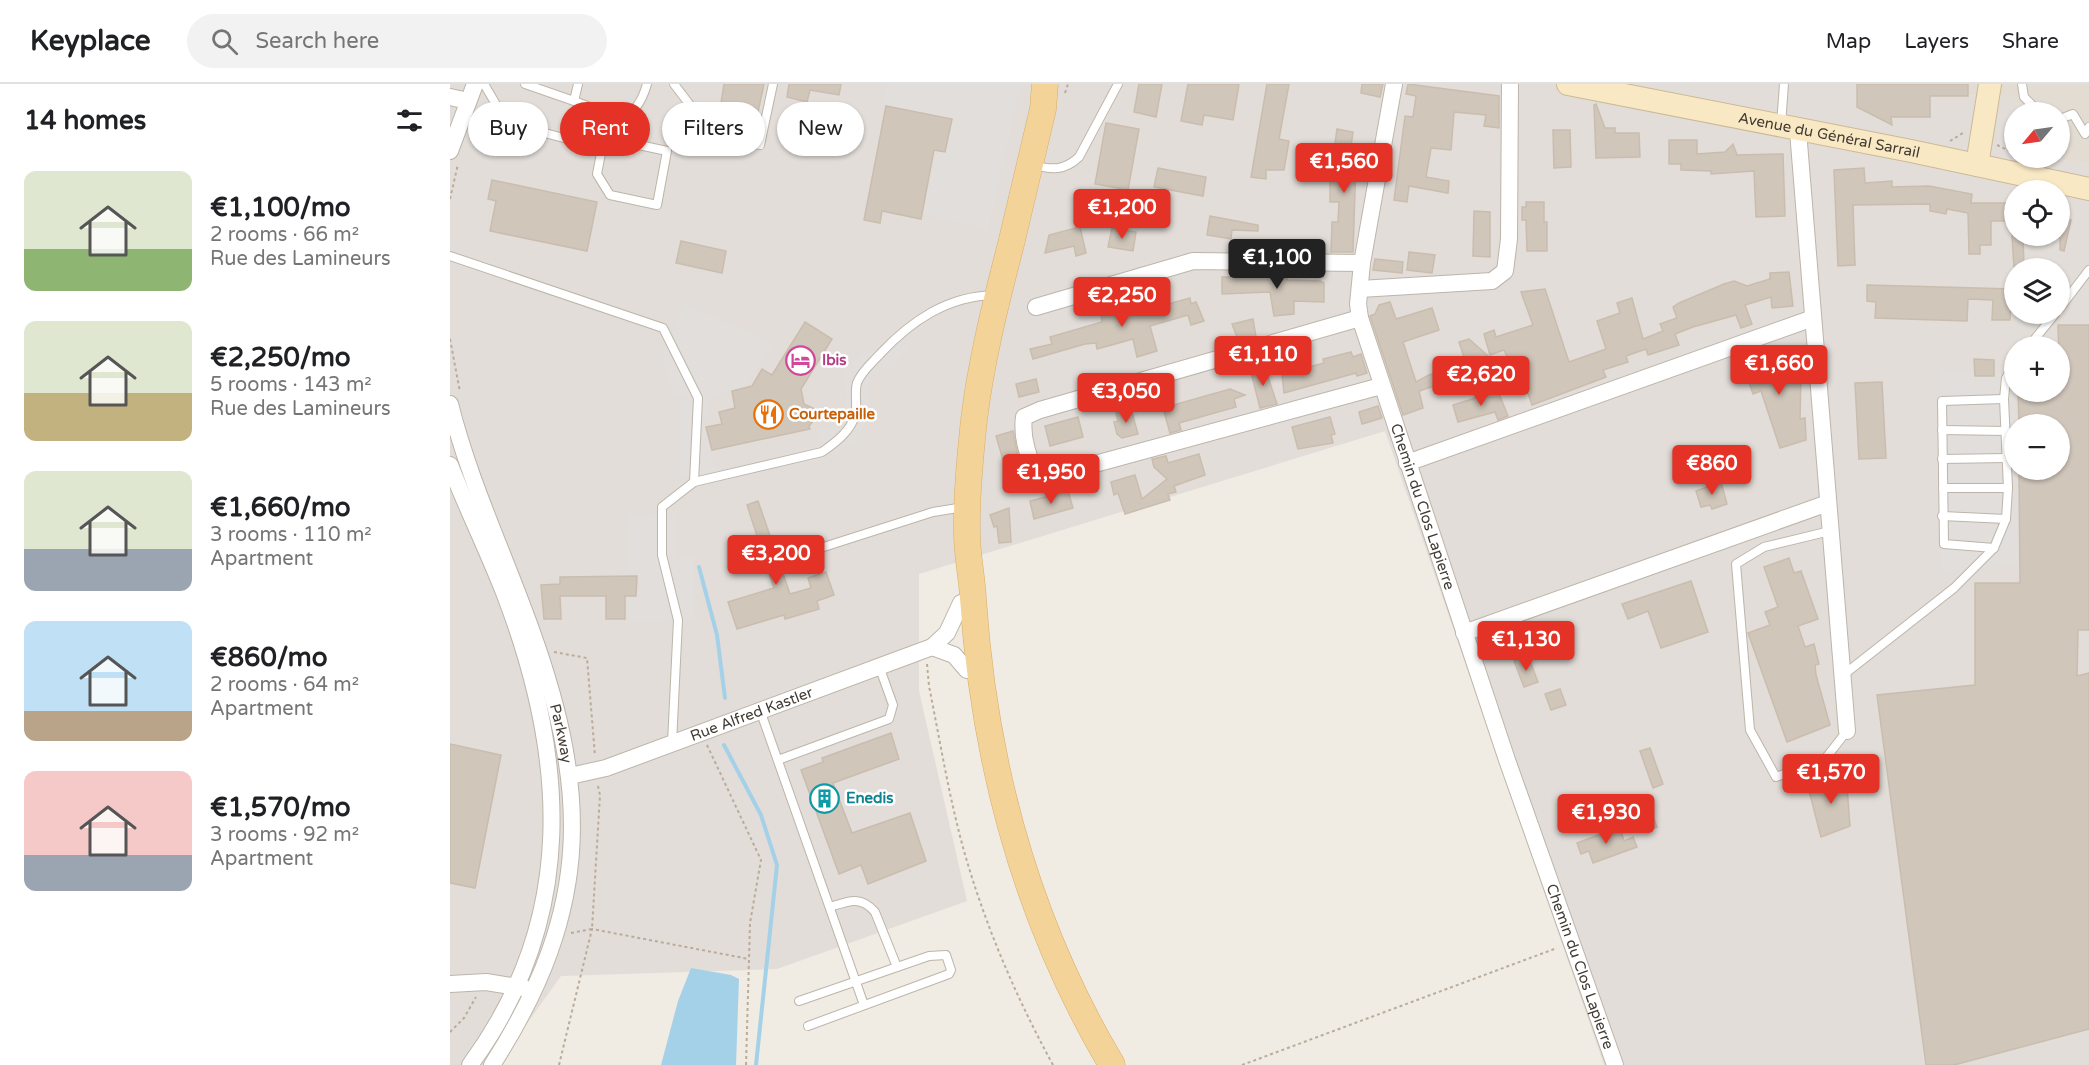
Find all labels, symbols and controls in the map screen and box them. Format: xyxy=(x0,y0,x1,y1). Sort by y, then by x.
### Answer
search box xyxy=(187,14,607,68)
text: Keyplace xyxy=(30,24,151,58)
icon: search xyxy=(208,25,241,58)
text: Search here xyxy=(256,28,379,54)
text: Map xyxy=(1826,29,1871,54)
text: Layers xyxy=(1904,29,1969,54)
text: Share xyxy=(2002,29,2059,54)
chip: Buy xyxy=(468,102,548,156)
chip: Rent xyxy=(560,102,650,156)
chip: Filters xyxy=(662,102,765,156)
chip: New xyxy=(777,102,864,156)
north arrow xyxy=(2004,102,2070,168)
map controls xyxy=(2004,102,2070,480)
icon: filters xyxy=(393,104,426,137)
text: 14 homes xyxy=(24,105,146,136)
street label: Avenue du Général Sarrail xyxy=(1737,108,1922,162)
pin: €1,560 xyxy=(1295,143,1393,194)
text: €1,560 xyxy=(1309,150,1379,174)
button: locate xyxy=(2004,180,2070,246)
pin: €1,200 xyxy=(1073,189,1171,240)
text: €1,100/mo xyxy=(210,192,351,223)
icon: home xyxy=(72,195,144,267)
text: €1,200 xyxy=(1087,196,1157,220)
text: 2 rooms · 66 m² xyxy=(210,223,359,247)
pin: €1,100 xyxy=(1228,239,1326,290)
text: €1,100 xyxy=(1242,246,1312,270)
text: Rue des Lamineurs xyxy=(210,247,391,271)
button: layers xyxy=(2004,258,2070,324)
pin: €2,250 xyxy=(1073,277,1171,328)
text: €2,250 xyxy=(1087,284,1157,308)
pin: €1,110 xyxy=(1214,336,1312,387)
button: + xyxy=(2004,336,2070,402)
text: €2,250/mo xyxy=(210,342,351,373)
text: €1,110 xyxy=(1228,343,1298,367)
hotel icon: Ibis xyxy=(785,344,817,376)
icon: home xyxy=(72,345,144,417)
pin: €1,660 xyxy=(1730,345,1828,396)
place label: Ibis xyxy=(822,351,847,369)
text: €1,660 xyxy=(1744,352,1814,376)
pin: €2,620 xyxy=(1432,356,1530,407)
text: €2,620 xyxy=(1446,363,1516,387)
text: 5 rooms · 143 m² xyxy=(210,373,372,397)
pin: €3,050 xyxy=(1077,373,1175,424)
text: €3,050 xyxy=(1091,380,1161,404)
text: Rue des Lamineurs xyxy=(210,397,391,421)
restaurant icon: Courtepaille xyxy=(752,398,784,430)
place label: Courtepaille xyxy=(789,405,875,424)
button: − xyxy=(2004,414,2070,480)
street label: Chemin du Clos Lapierre xyxy=(1387,421,1459,592)
pin: €860 xyxy=(1676,445,1748,496)
text: €860 xyxy=(1686,452,1738,476)
pin: €1,950 xyxy=(1002,454,1100,505)
text: €1,950 xyxy=(1016,461,1086,485)
text: €1,660/mo xyxy=(210,492,351,523)
icon: home xyxy=(72,495,144,567)
text: 3 rooms · 110 m² xyxy=(210,523,372,547)
pin: €3,200 xyxy=(727,535,825,586)
text: €3,200 xyxy=(741,542,811,566)
text: Apartment xyxy=(210,547,313,571)
pin: €1,130 xyxy=(1477,621,1575,672)
text: €1,130 xyxy=(1491,628,1561,652)
text: €860/mo xyxy=(210,642,328,673)
icon: home xyxy=(72,645,144,717)
text: 2 rooms · 64 m² xyxy=(210,673,359,697)
street label: Rue Alfred Kastler xyxy=(688,683,816,745)
text: Apartment xyxy=(210,697,313,721)
street label: Parkway xyxy=(546,702,576,764)
pin: €1,570 xyxy=(1782,754,1880,805)
text: €1,570 xyxy=(1796,761,1866,785)
building icon: Enedis xyxy=(809,782,841,814)
place label: Enedis xyxy=(846,789,894,807)
text: €1,570/mo xyxy=(210,792,351,823)
pin: €1,930 xyxy=(1557,794,1655,845)
icon: home xyxy=(72,795,144,867)
text: €1,930 xyxy=(1571,801,1641,825)
text: 3 rooms · 92 m² xyxy=(210,823,359,847)
text: Apartment xyxy=(210,847,313,871)
street label: Chemin du Clos Lapierre xyxy=(1543,881,1618,1052)

